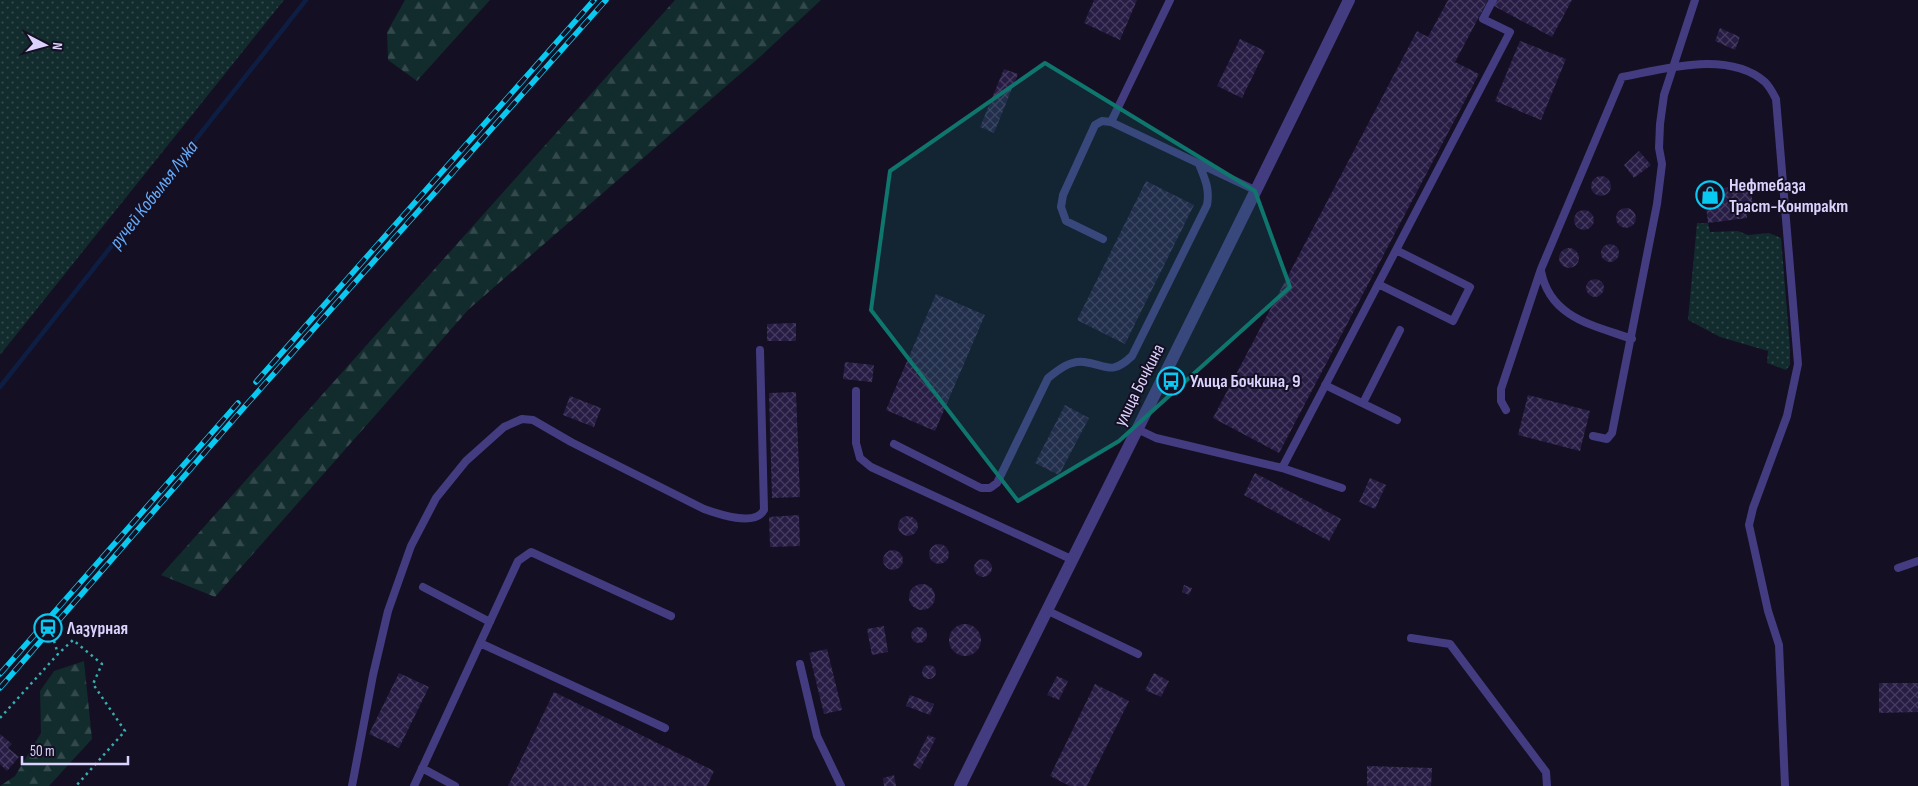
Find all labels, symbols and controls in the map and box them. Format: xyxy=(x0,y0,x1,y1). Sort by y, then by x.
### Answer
north arrow xyxy=(20,20,70,70)
text: N xyxy=(49,42,66,51)
water label: ручей Кобылья Лужа xyxy=(104,136,204,254)
place label: Нефтебаза Траст-Контракт xyxy=(1729,175,1848,217)
shop icon: Нефтебаза Траст-Контракт xyxy=(1695,180,1725,210)
street label: улица Бочкина xyxy=(1110,341,1169,430)
bus stop icon: Улица Бочкина, 9 xyxy=(1156,366,1186,396)
place label: Улица Бочкина, 9 xyxy=(1190,371,1301,392)
station icon: Лазурная xyxy=(33,613,63,643)
place label: Лазурная xyxy=(66,618,128,639)
scale bar xyxy=(22,734,129,766)
text: 50 m xyxy=(30,742,55,761)

